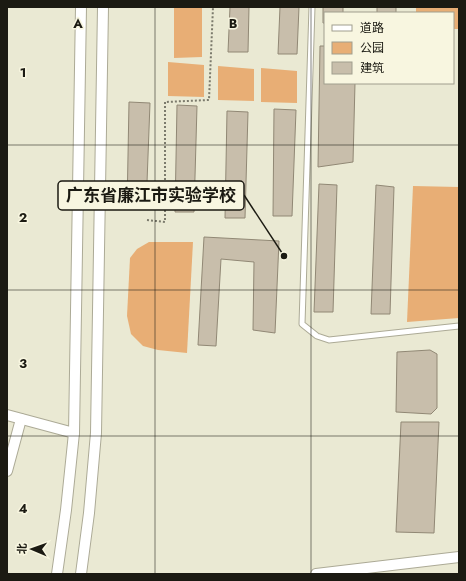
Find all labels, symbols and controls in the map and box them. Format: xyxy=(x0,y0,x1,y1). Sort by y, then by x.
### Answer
legend xyxy=(324,12,454,84)
text: A xyxy=(72,14,83,33)
text: B xyxy=(229,14,238,33)
text: 道路 xyxy=(360,19,384,37)
text: 公园 xyxy=(360,39,384,57)
text: 建筑 xyxy=(360,59,384,77)
text: 1 xyxy=(20,63,26,82)
callout: 广东省廉江市实验学校 xyxy=(58,181,244,210)
text: 广东省廉江市实验学校 xyxy=(66,183,236,207)
text: 2 xyxy=(19,208,27,227)
text: 3 xyxy=(19,354,27,373)
text: 4 xyxy=(18,499,28,518)
north arrow xyxy=(12,529,52,569)
text: 北 xyxy=(14,543,30,554)

